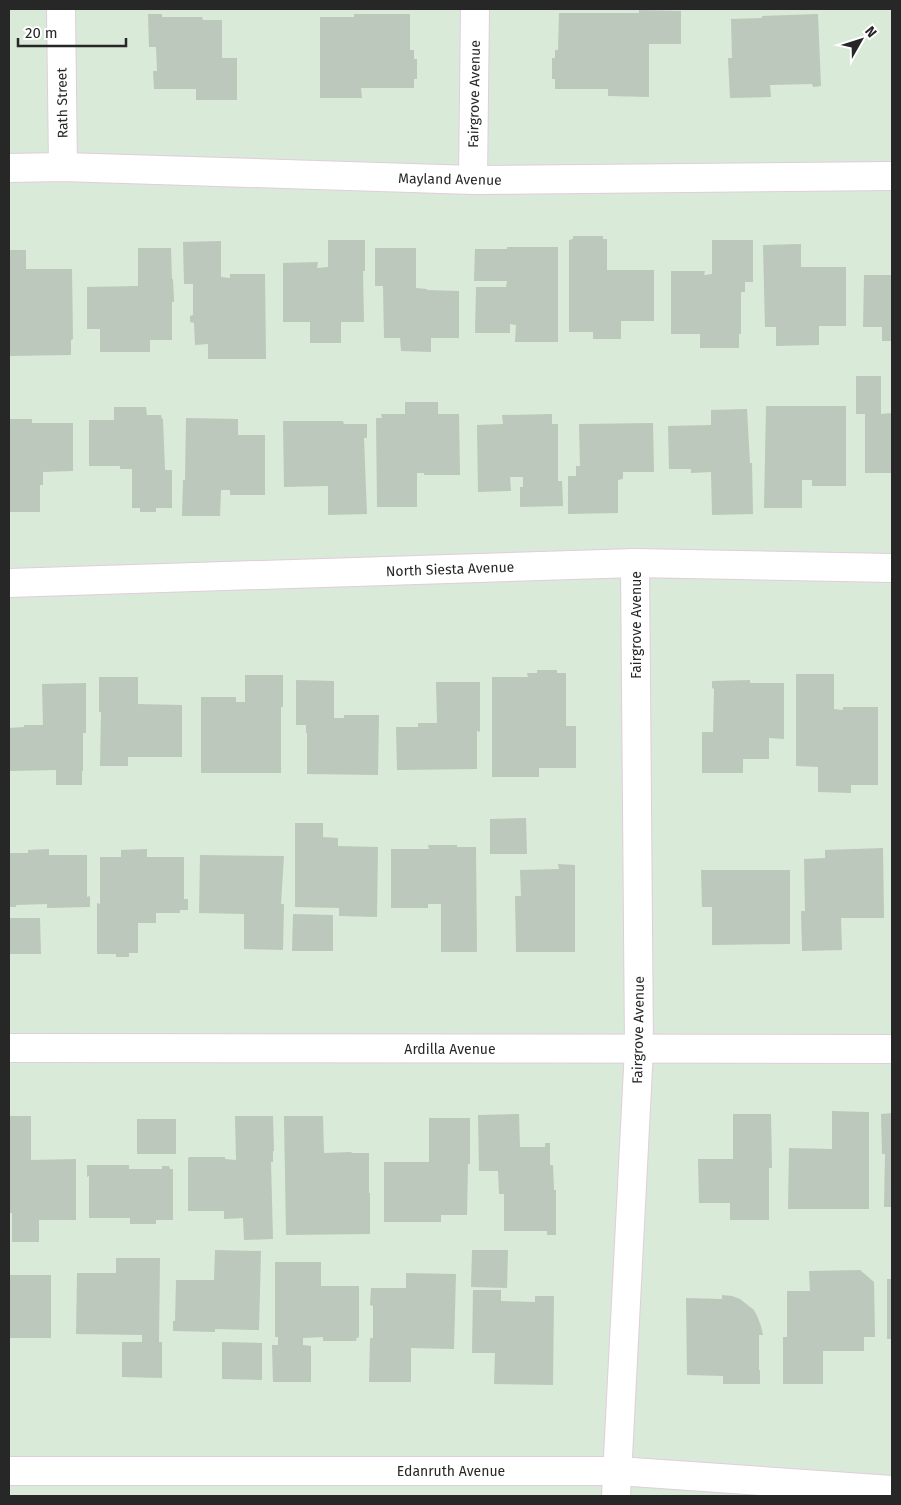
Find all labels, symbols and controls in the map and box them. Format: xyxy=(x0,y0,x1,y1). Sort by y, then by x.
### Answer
scale bar xyxy=(18,15,125,47)
north arrow xyxy=(836,15,886,65)
text: N xyxy=(861,23,880,41)
text: 20 m xyxy=(25,24,58,42)
street label: Fairgrove Avenue xyxy=(465,40,484,148)
street label: Rath Street xyxy=(53,66,72,139)
street label: Mayland Avenue xyxy=(398,170,502,189)
street label: North Siesta Avenue xyxy=(385,559,515,580)
street label: Fairgrove Avenue xyxy=(628,571,645,679)
street label: Fairgrove Avenue xyxy=(629,976,648,1084)
street label: Ardilla Avenue xyxy=(404,1041,496,1058)
street label: Edanruth Avenue xyxy=(397,1463,505,1480)

